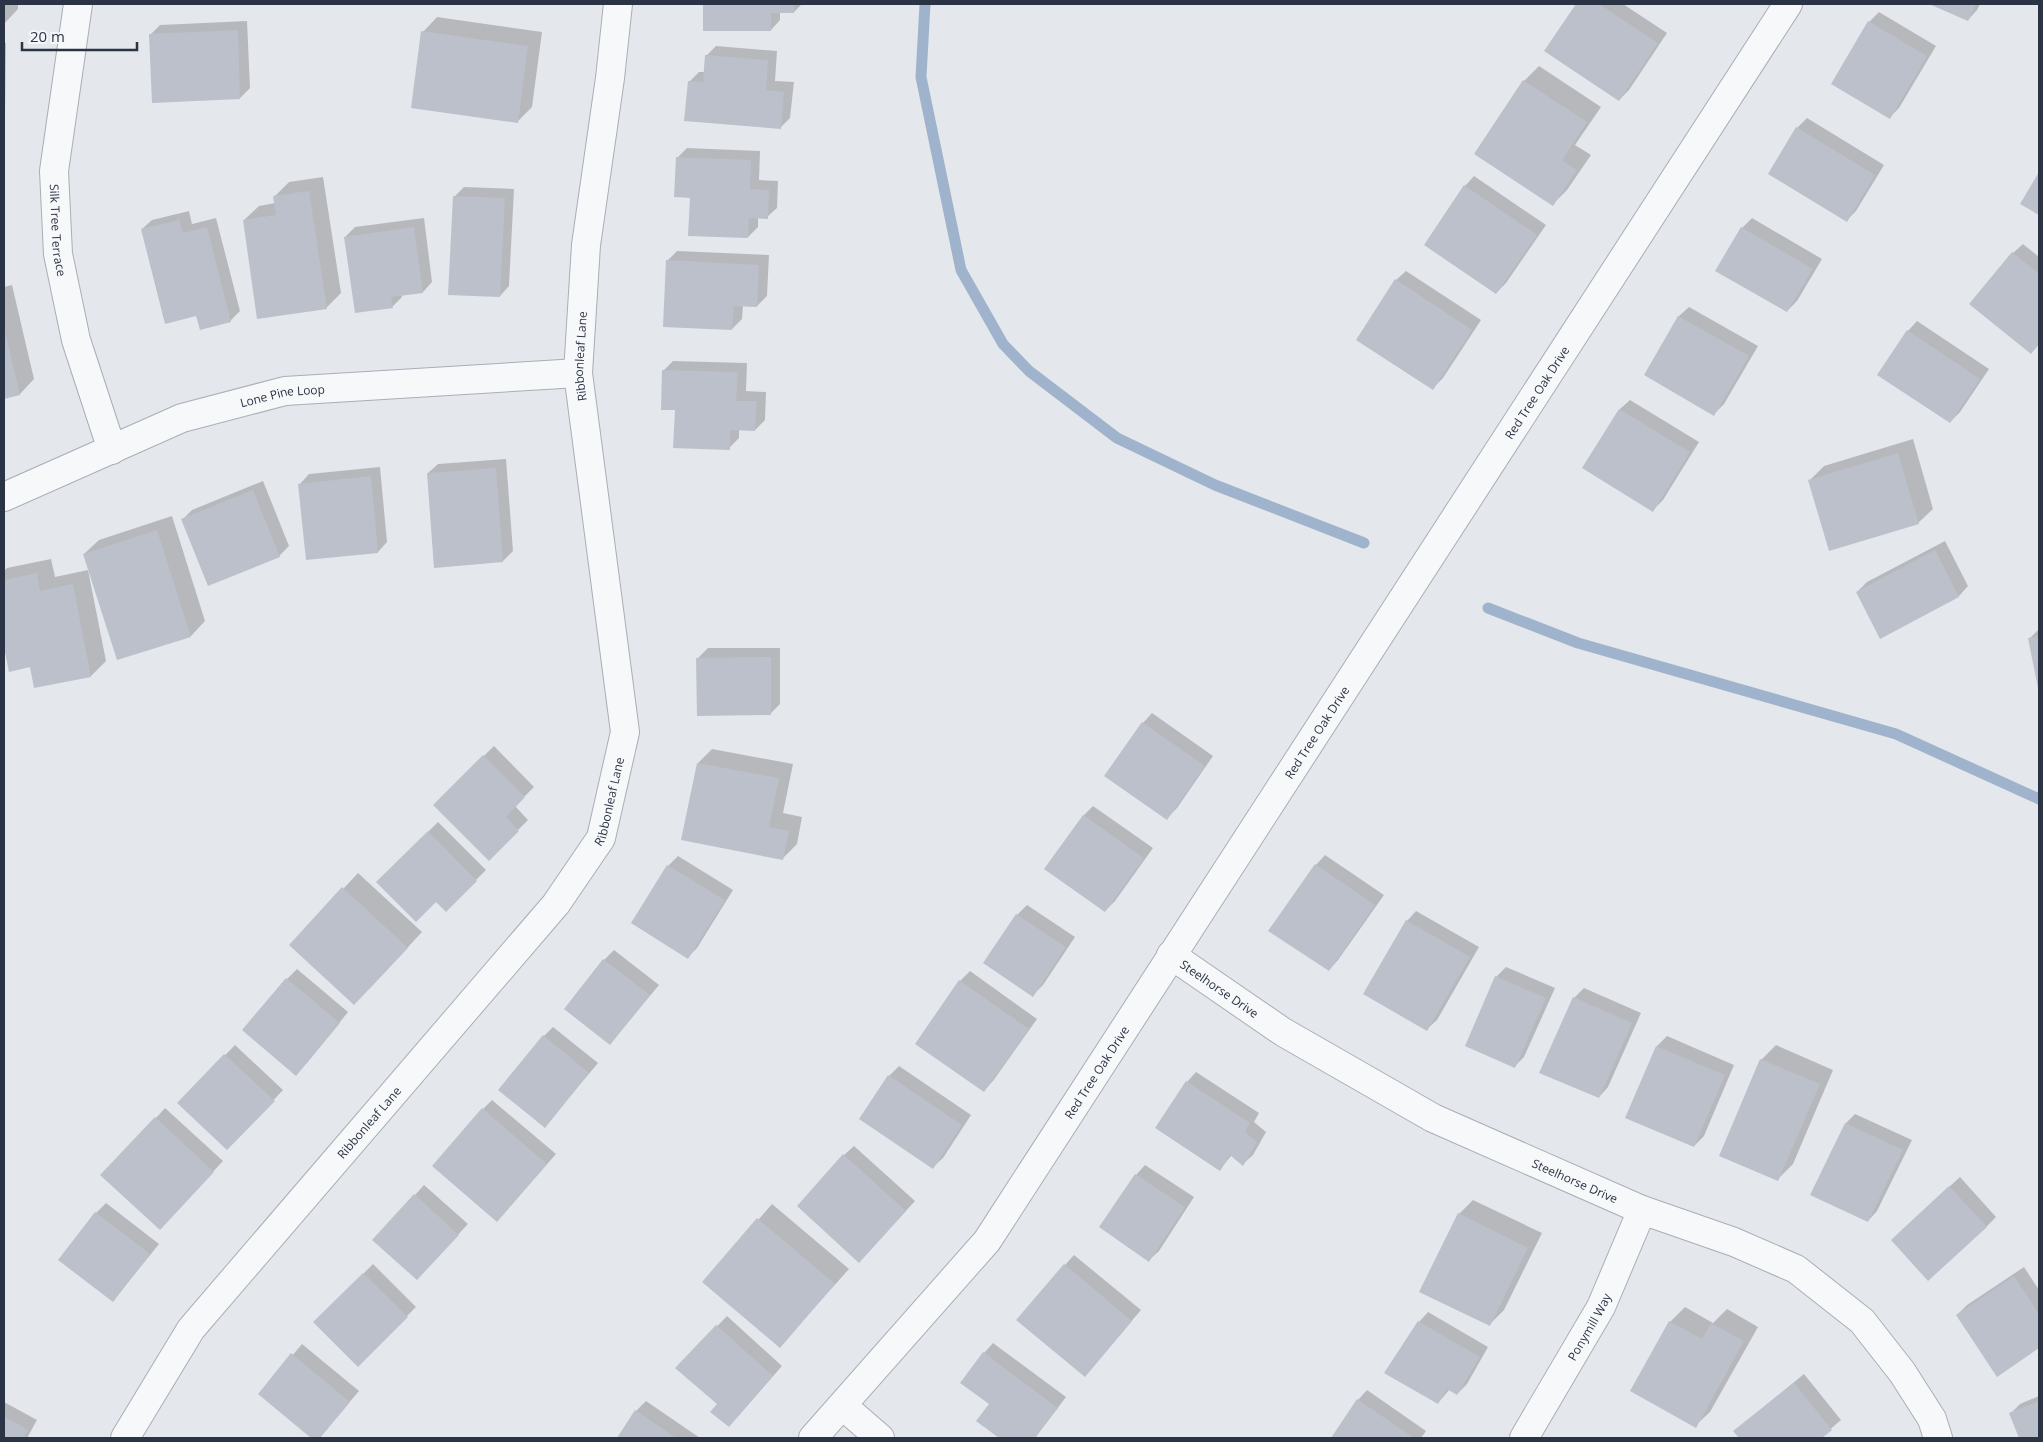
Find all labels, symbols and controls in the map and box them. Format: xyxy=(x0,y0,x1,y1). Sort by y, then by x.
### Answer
scale bar xyxy=(22,20,138,52)
text: 20 m xyxy=(30,26,65,46)
street label: Silk Tree Terrace xyxy=(46,184,71,278)
street label: Ribbonleaf Lane xyxy=(569,310,590,402)
street label: Red Tree Oak Drive xyxy=(1500,342,1573,442)
street label: Lone Pine Loop xyxy=(238,380,325,411)
street label: Red Tree Oak Drive xyxy=(1280,682,1353,782)
street label: Ribbonleaf Lane xyxy=(590,755,628,849)
street label: Steelhorse Drive xyxy=(1177,955,1263,1022)
street label: Red Tree Oak Drive xyxy=(1060,1022,1133,1122)
street label: Ribbonleaf Lane xyxy=(333,1082,405,1162)
street label: Steelhorse Drive xyxy=(1530,1154,1621,1207)
street label: Ponymill Way xyxy=(1563,1289,1615,1363)

